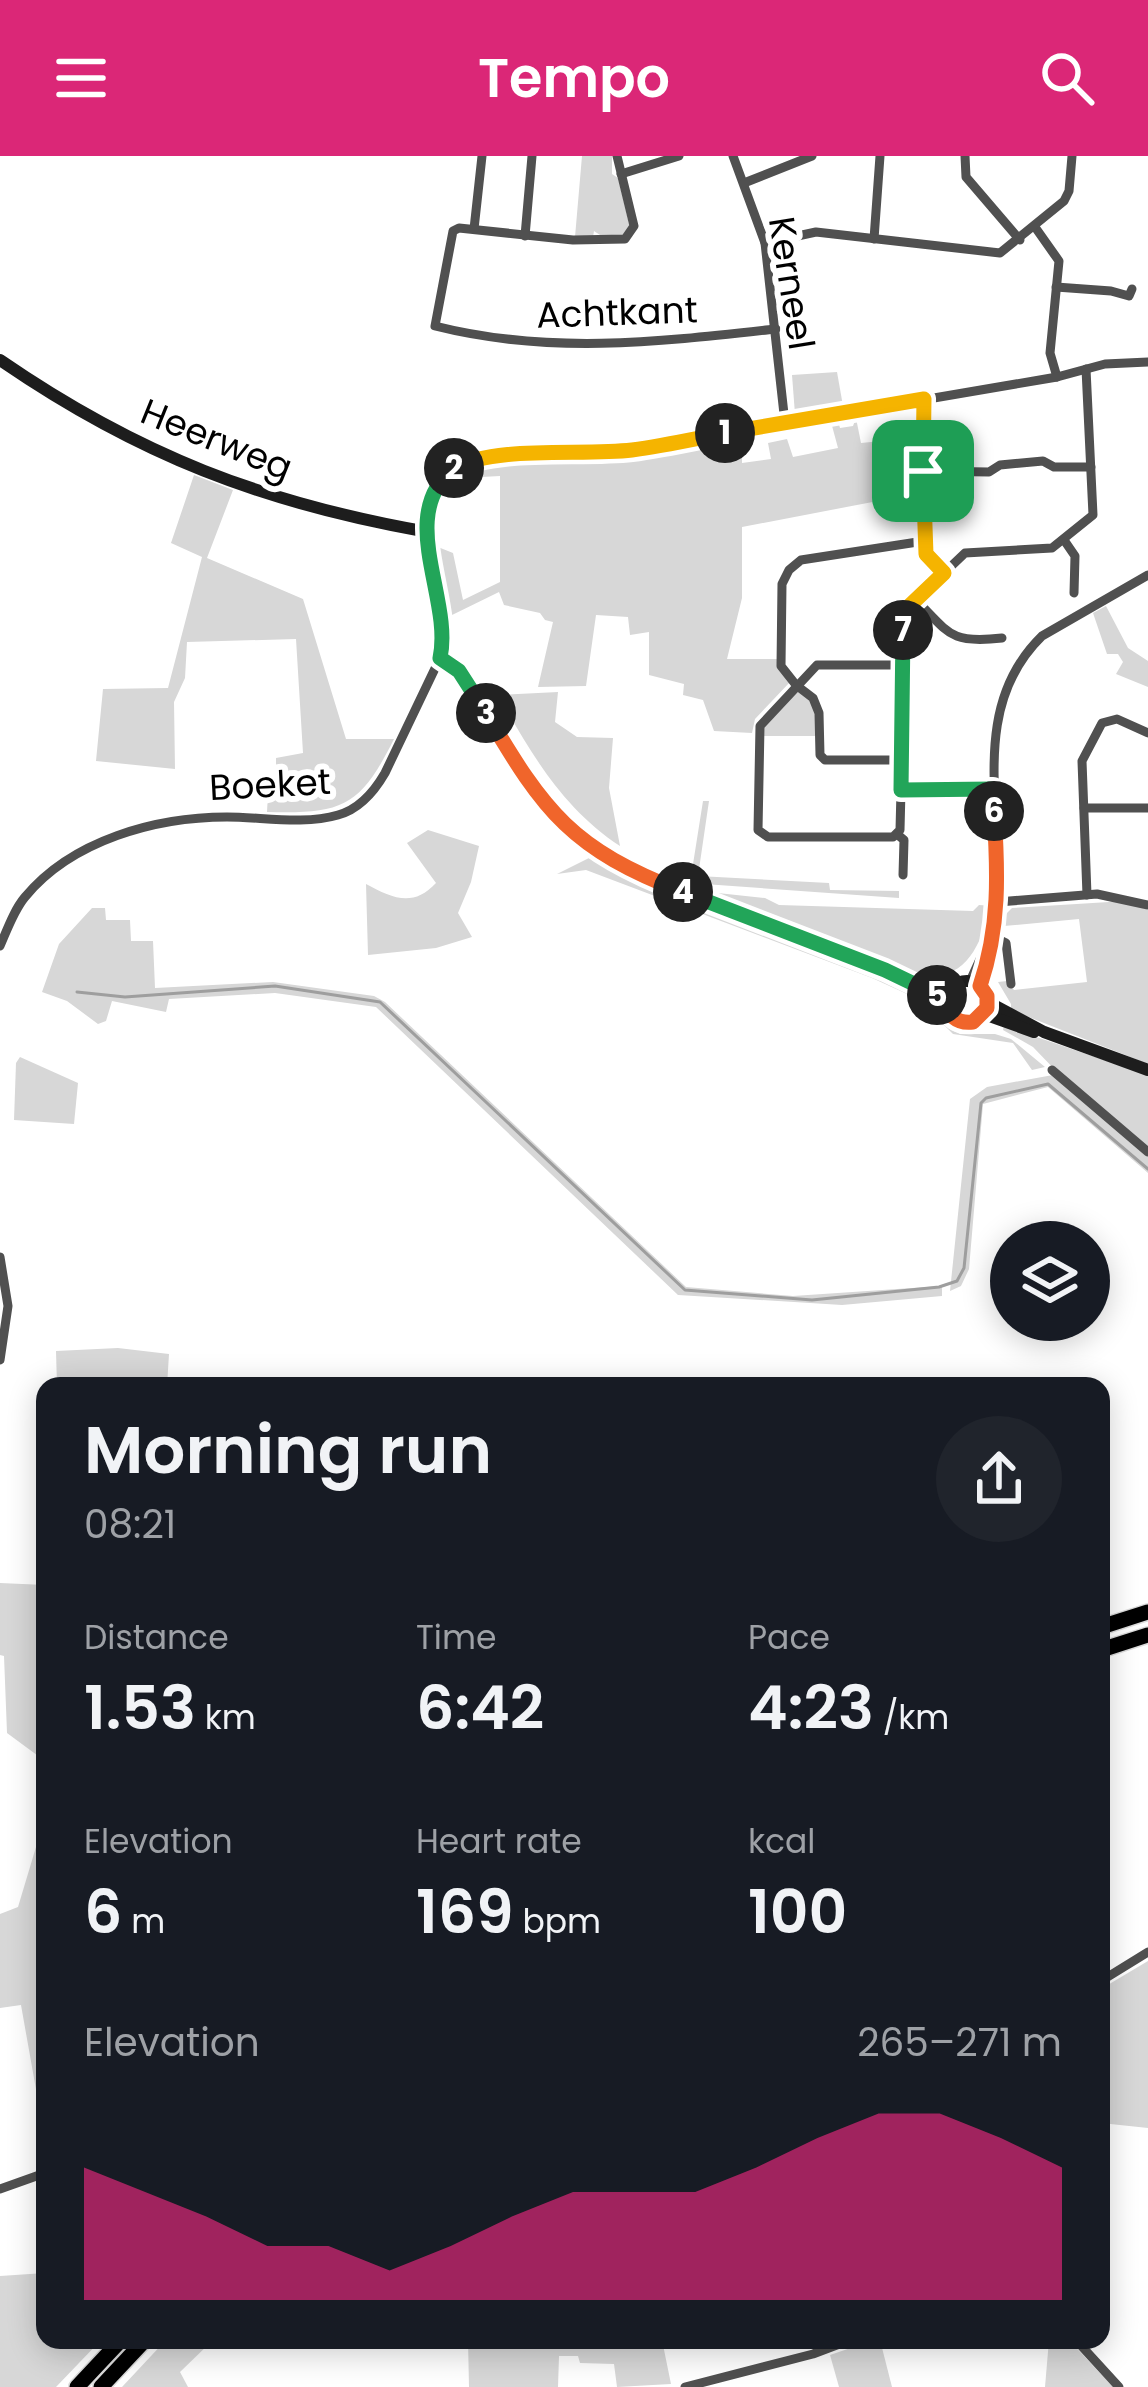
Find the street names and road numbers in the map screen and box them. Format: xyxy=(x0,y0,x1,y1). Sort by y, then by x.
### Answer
street label: Kerneel xyxy=(756,213,827,353)
street label: Achtkant xyxy=(536,284,698,341)
street label: Heerweg xyxy=(133,386,300,493)
street label: Boeket xyxy=(208,756,332,813)

